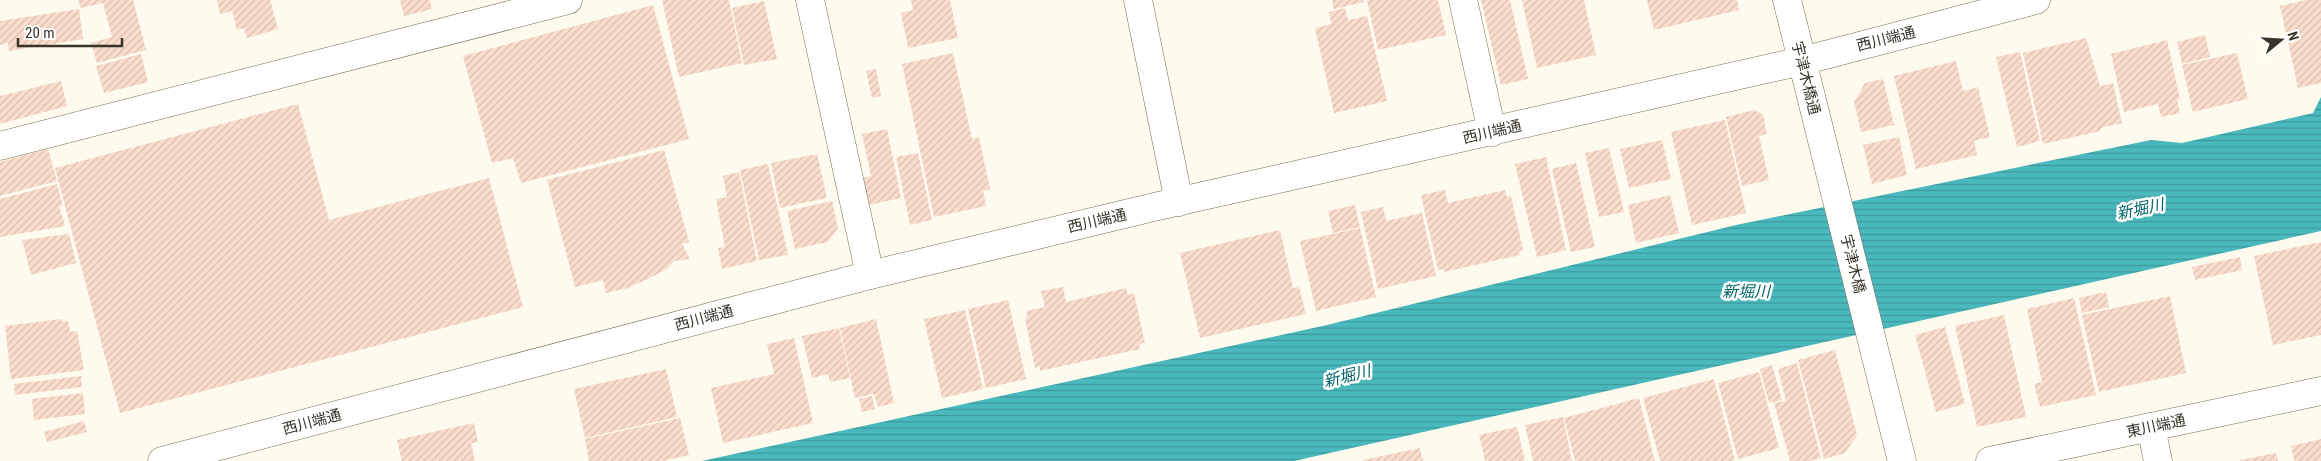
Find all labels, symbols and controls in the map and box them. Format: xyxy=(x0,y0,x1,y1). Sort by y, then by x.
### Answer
scale bar xyxy=(18,15,121,47)
north arrow xyxy=(2256,15,2306,65)
street label: 西川端通 xyxy=(1855,23,1917,55)
text: 20 m xyxy=(25,24,55,42)
text: N xyxy=(2284,29,2302,43)
street label: 宇津木橋通 xyxy=(1788,39,1824,117)
street label: 西川端通 xyxy=(1461,116,1523,148)
water label: 新堀川 xyxy=(2115,194,2167,223)
street label: 西川端通 xyxy=(1066,205,1128,237)
street label: 宇津木橋 xyxy=(1837,233,1869,295)
water label: 新堀川 xyxy=(1722,282,1772,301)
street label: 西川端通 xyxy=(673,302,735,334)
water label: 新堀川 xyxy=(1321,360,1375,391)
street label: 西川端通 xyxy=(281,406,343,438)
street label: 東川端通 xyxy=(2125,411,2187,441)

